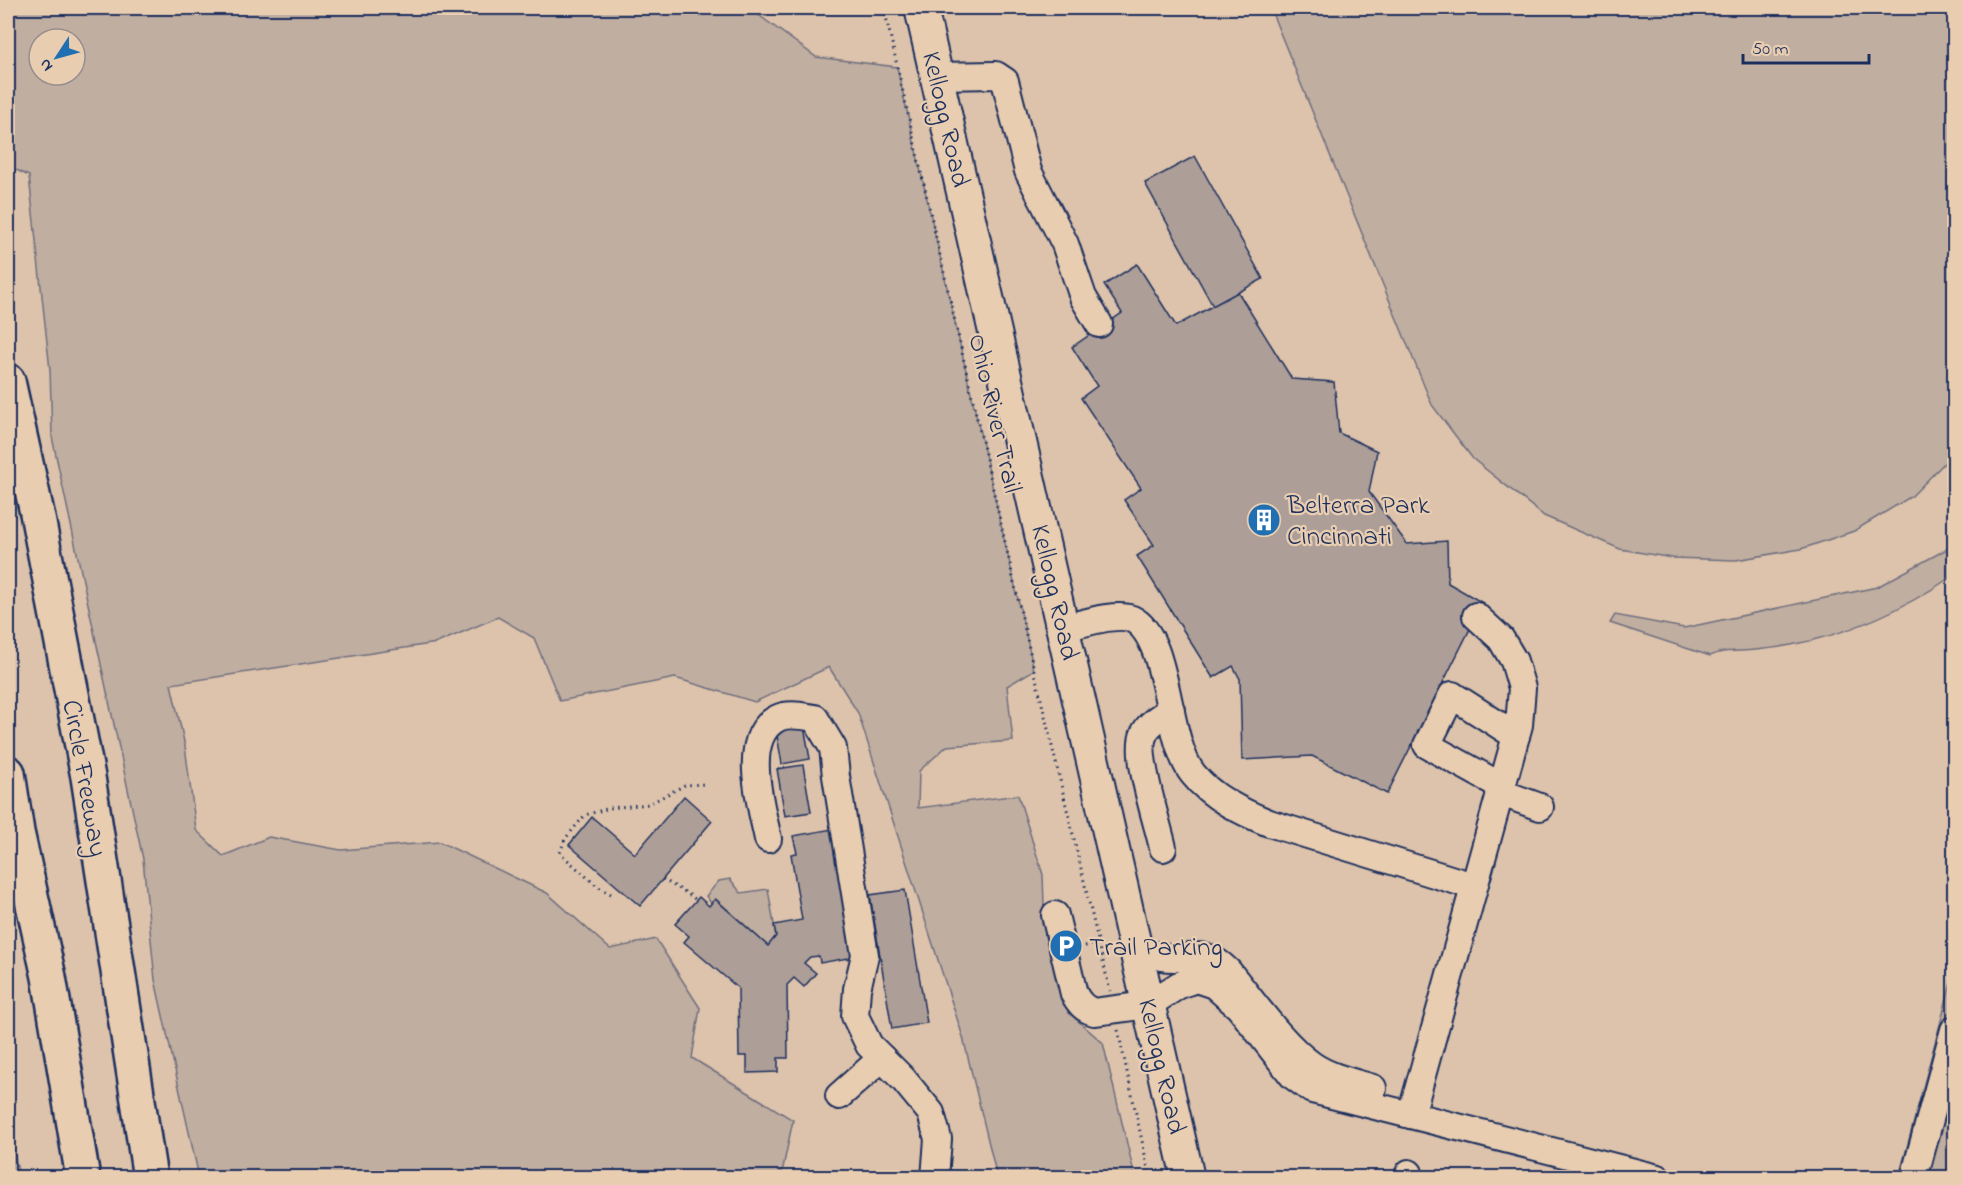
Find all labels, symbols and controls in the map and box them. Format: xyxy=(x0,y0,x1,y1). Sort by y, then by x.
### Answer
north arrow xyxy=(27,27,87,87)
scale bar xyxy=(1743,27,1869,65)
text: 50 m xyxy=(1752,37,1789,63)
street label: Kellogg Road xyxy=(910,48,979,191)
text: N xyxy=(33,53,59,76)
street label: Ohio River Trail xyxy=(956,330,1031,497)
place label: Belterra Park Cincinnati xyxy=(1286,487,1430,557)
building icon: Belterra Park Cincinnati xyxy=(1246,502,1282,538)
street label: Kellogg Road xyxy=(1019,521,1088,664)
street label: Circle Freeway xyxy=(51,697,117,860)
parking icon: Trail Parking xyxy=(1048,928,1084,964)
place label: Trail Parking xyxy=(1089,929,1223,968)
street label: Kellogg Road xyxy=(1126,995,1195,1138)

